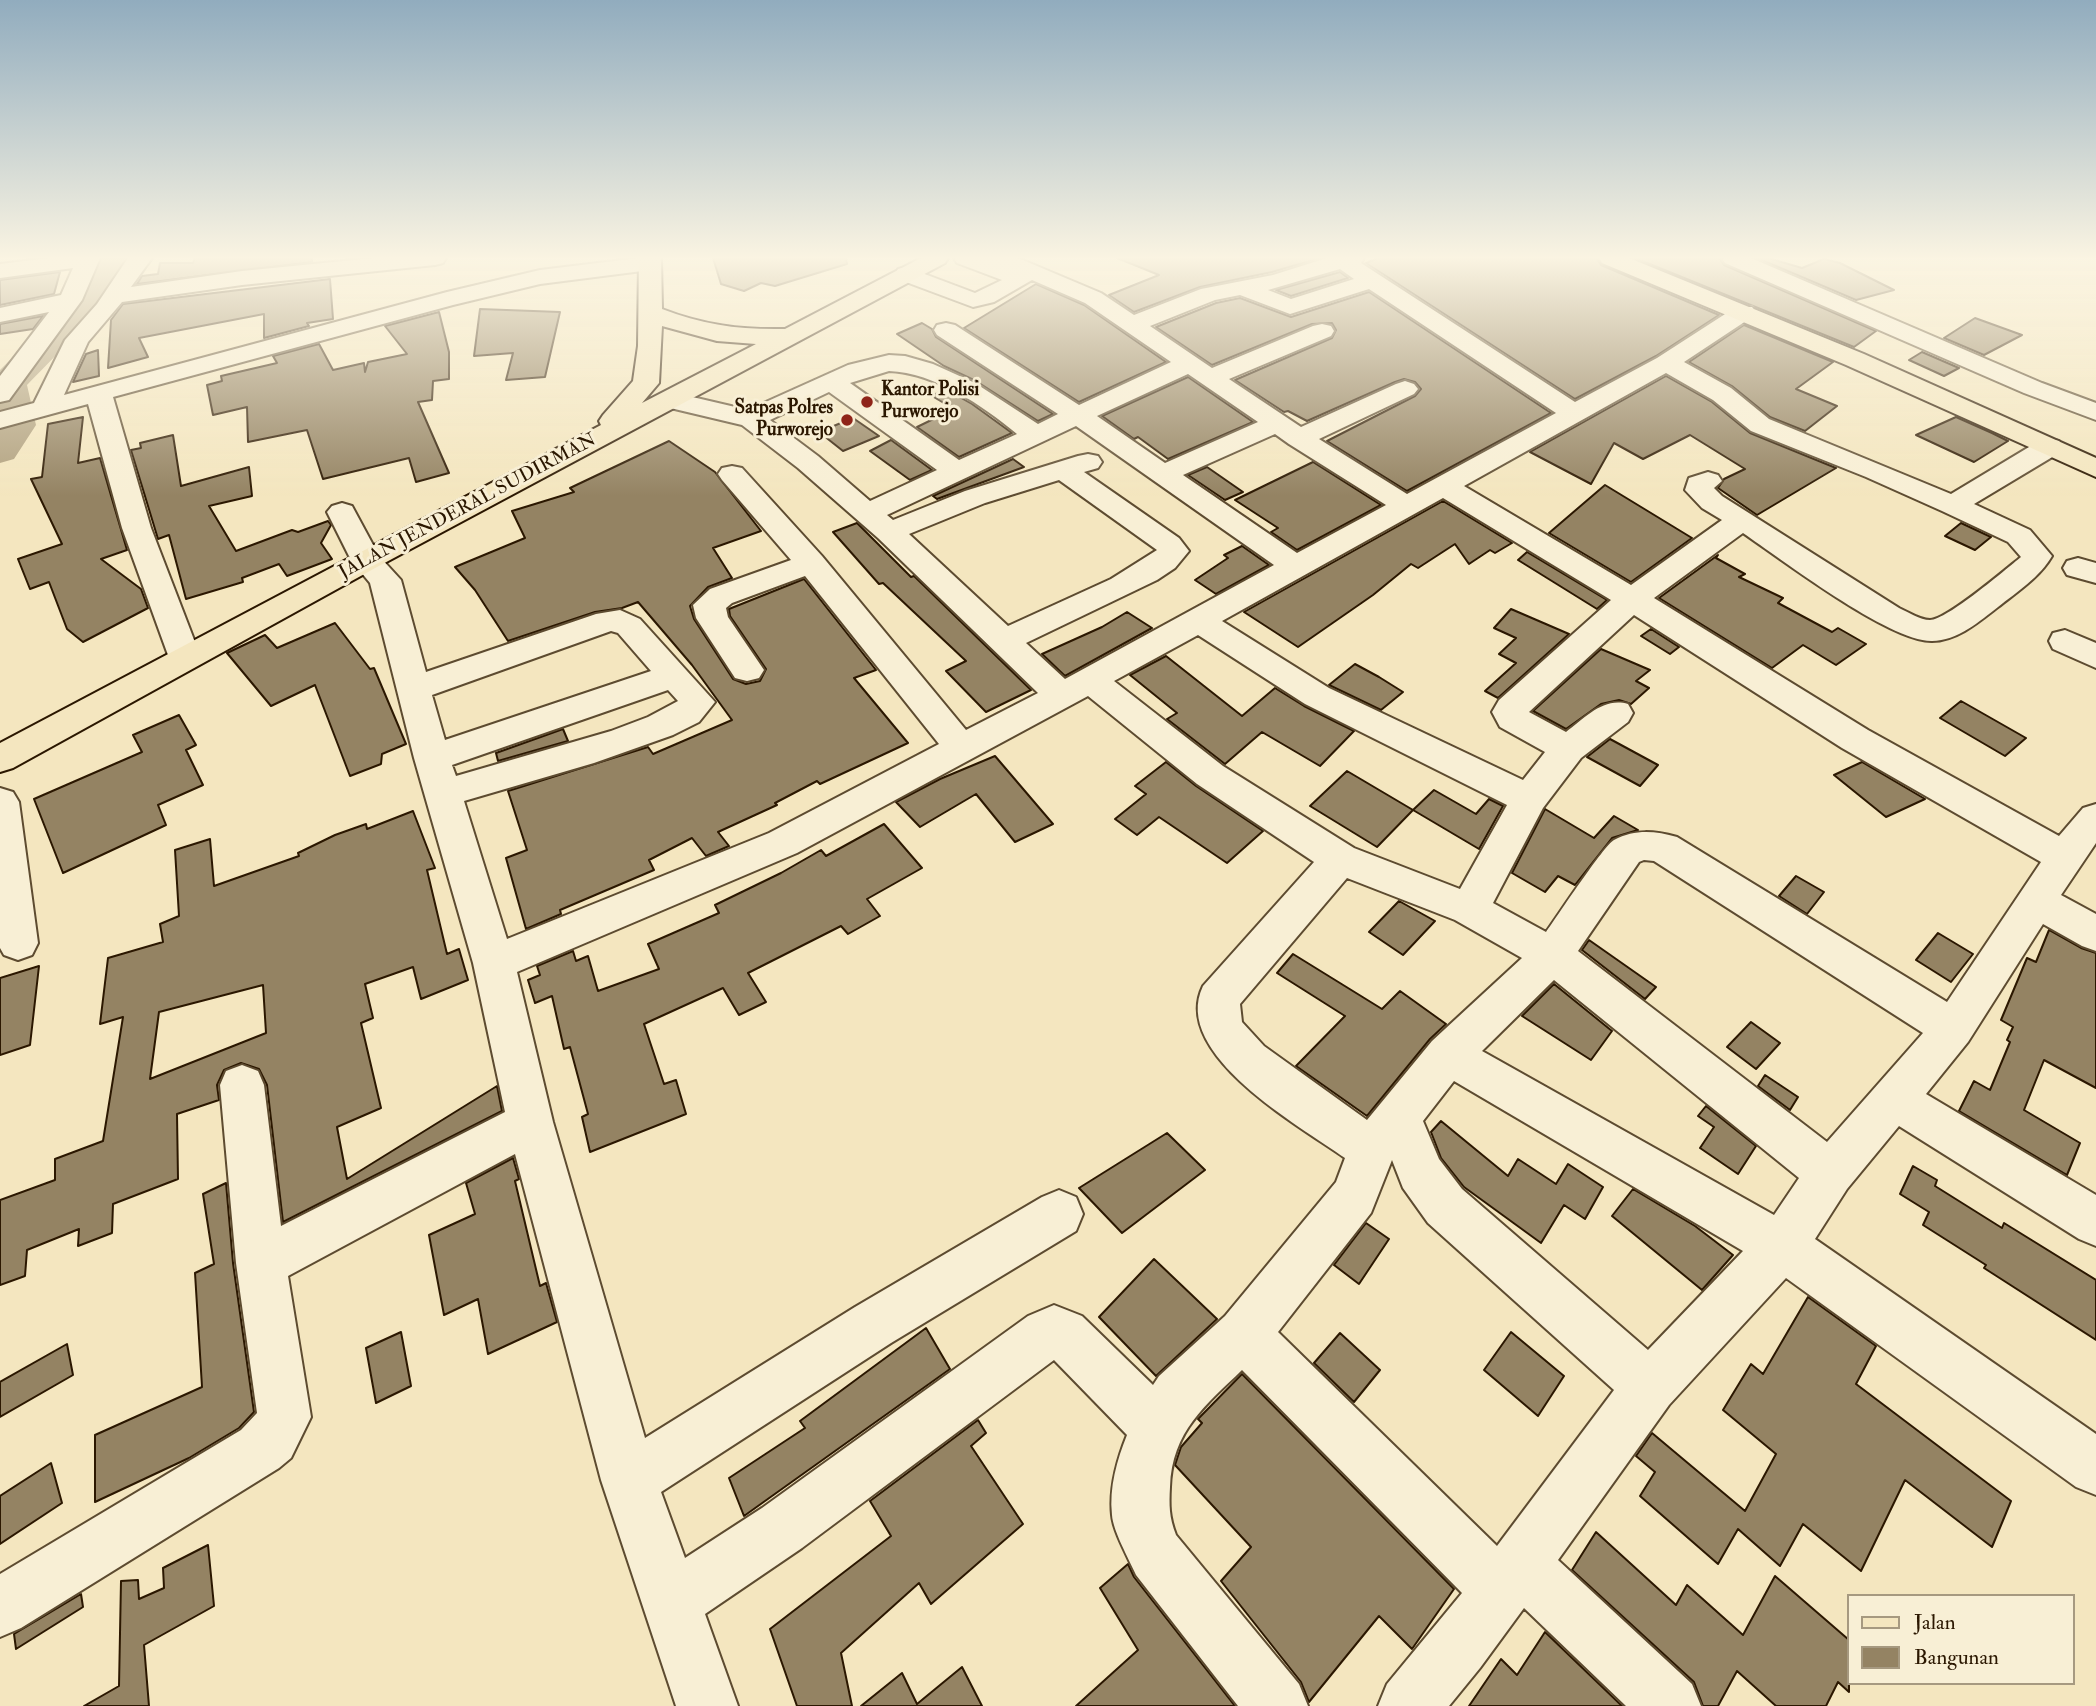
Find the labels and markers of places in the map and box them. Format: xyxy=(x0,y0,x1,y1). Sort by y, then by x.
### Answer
place label: Kantor Polisi Purworejo xyxy=(881,380,979,424)
marker: Kantor Polisi Purworejo xyxy=(859,394,875,410)
place label: Satpas Polres Purworejo xyxy=(735,398,833,442)
marker: Satpas Polres Purworejo xyxy=(839,412,855,428)

